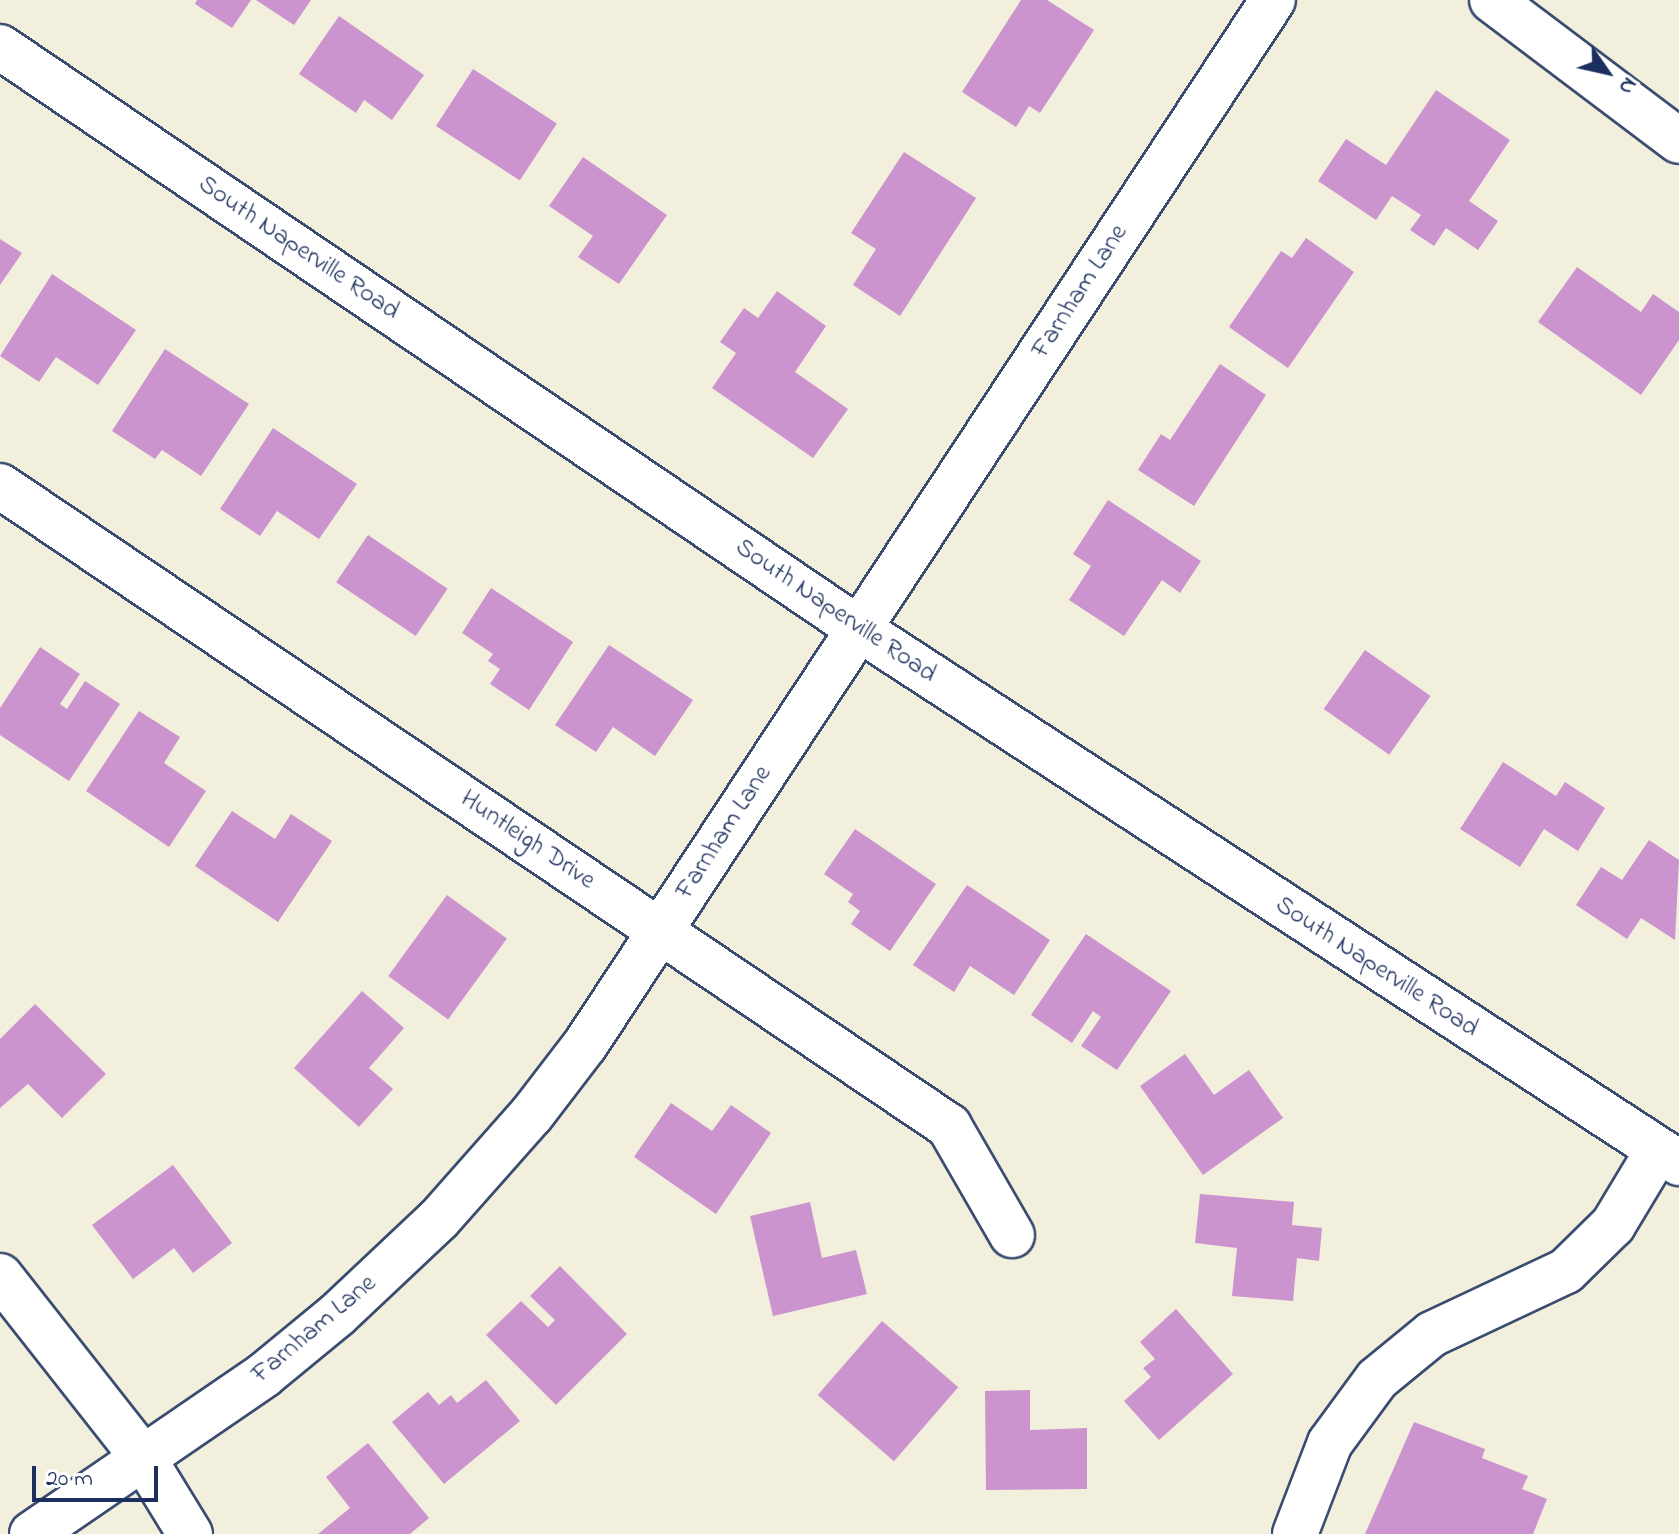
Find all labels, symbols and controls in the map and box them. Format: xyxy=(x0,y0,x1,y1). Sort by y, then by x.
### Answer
north arrow xyxy=(1567,32,1647,112)
text: N xyxy=(1609,70,1644,101)
street label: South Naperville Road xyxy=(191,170,405,328)
street label: Farnham Lane xyxy=(1026,219,1136,365)
street label: South Naperville Road xyxy=(728,533,942,691)
street label: Farnham Lane xyxy=(670,760,780,906)
street label: Huntleigh Drive xyxy=(454,784,600,898)
street label: South Naperville Road xyxy=(1268,891,1484,1045)
street label: Farnham Lane xyxy=(246,1269,384,1391)
scale bar xyxy=(36,1450,162,1500)
text: 20 m xyxy=(46,1462,93,1497)

